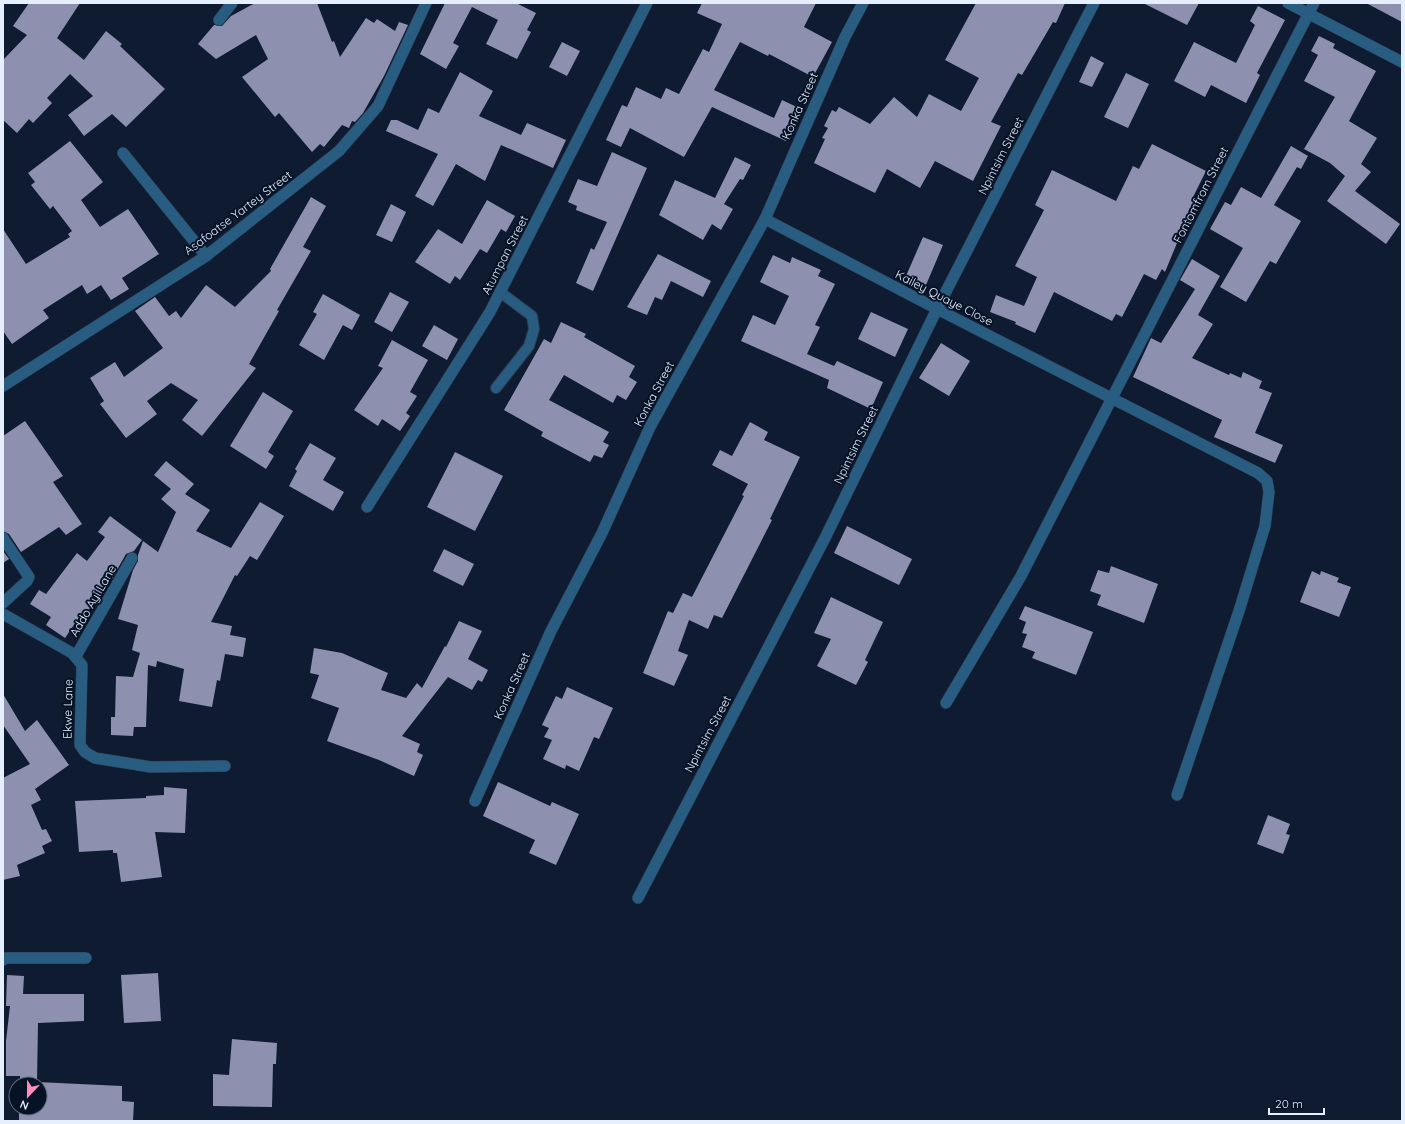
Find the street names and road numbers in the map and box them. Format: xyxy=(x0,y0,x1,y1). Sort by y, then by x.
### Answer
street label: Konka Street xyxy=(778,70,821,142)
street label: Npintsim Street xyxy=(975,114,1027,197)
street label: Fontomfrom Street xyxy=(1170,144,1231,245)
street label: Asafoatse Yartey Street xyxy=(181,167,295,258)
street label: Atumpan Street xyxy=(478,213,531,297)
street label: Kailey Quaye Close xyxy=(893,266,996,329)
street label: Konka Street xyxy=(630,359,677,429)
street label: Npintsim Street xyxy=(830,403,881,486)
street label: Addo Ayi Lane xyxy=(66,562,119,639)
street label: Konka Street xyxy=(490,650,533,722)
street label: Ekwe Lane xyxy=(59,679,76,739)
street label: Npintsim Street xyxy=(681,693,734,775)

